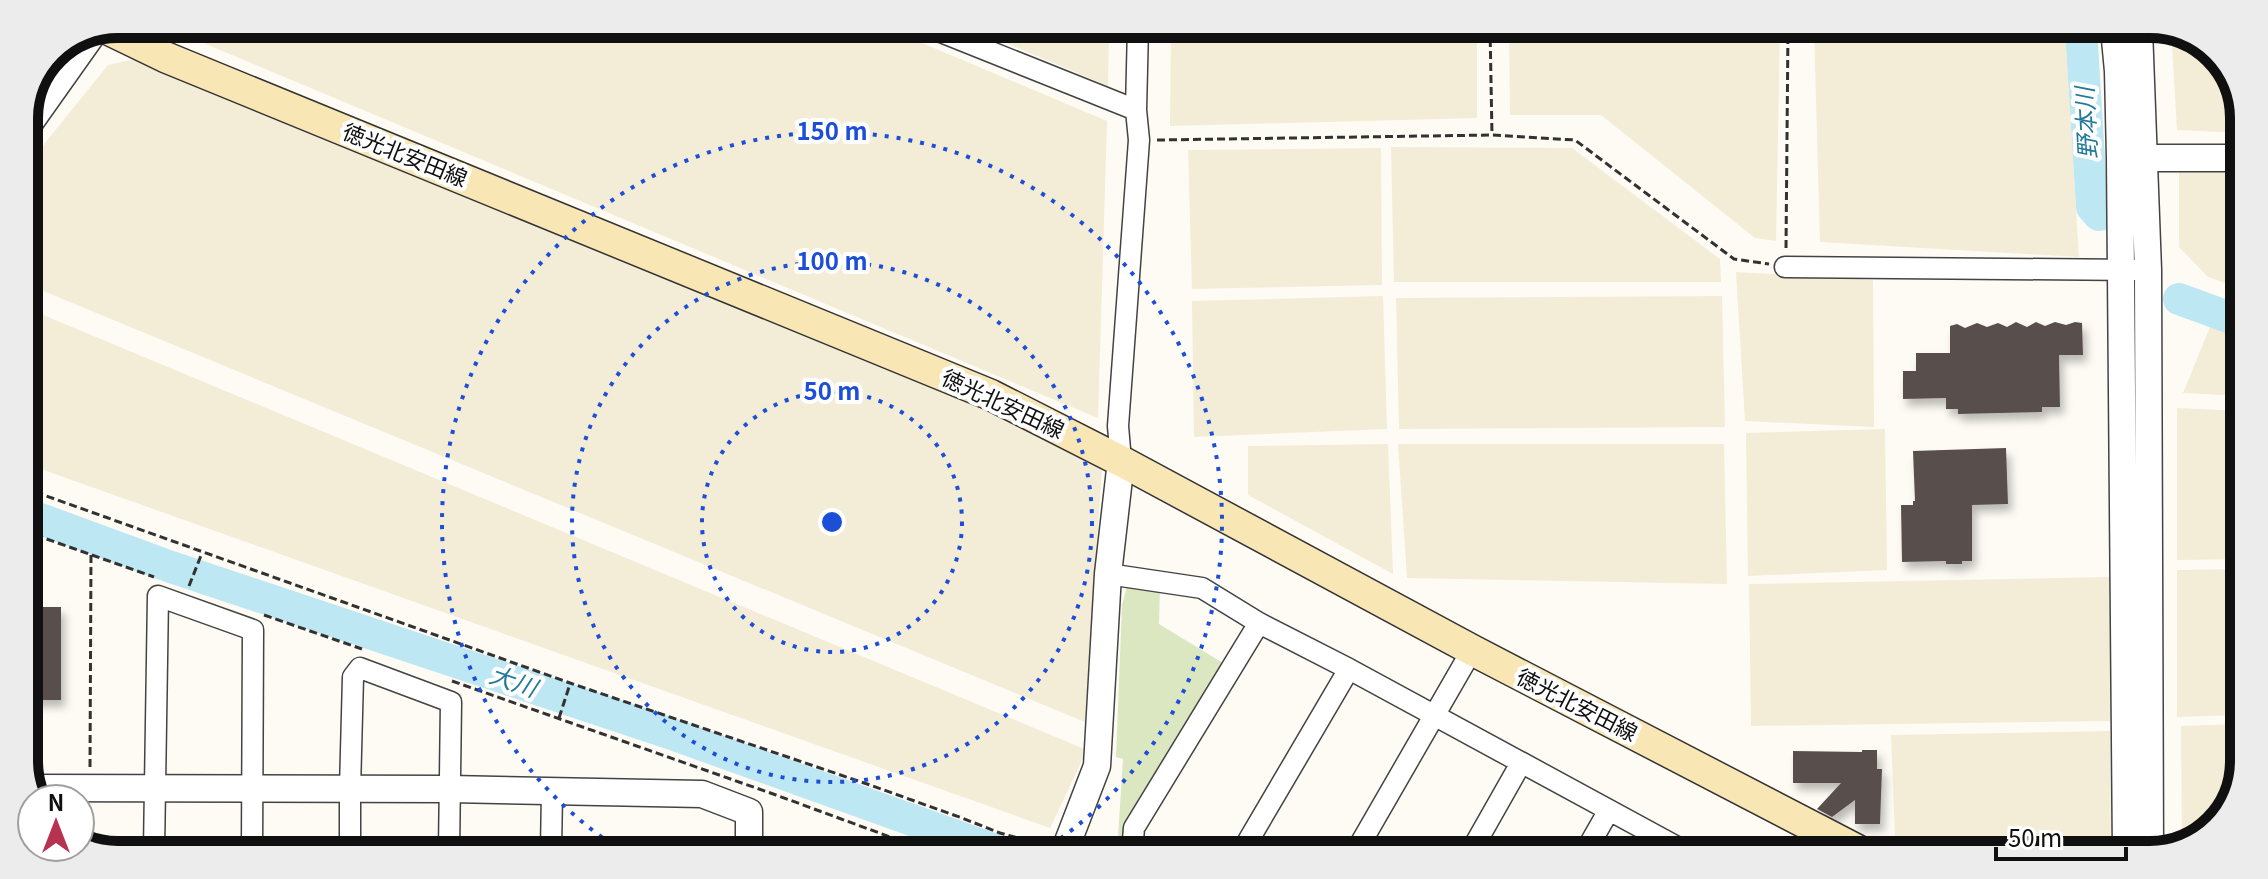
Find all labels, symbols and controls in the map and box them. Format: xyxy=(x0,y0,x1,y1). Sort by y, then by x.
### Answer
water label: 野本川 xyxy=(2065,83,2104,160)
text: 150 m xyxy=(796,112,868,147)
street label: 徳光北安田線 xyxy=(339,114,473,193)
text: 100 m xyxy=(796,242,868,277)
street label: 徳光北安田線 xyxy=(937,360,1070,445)
text: 50 m xyxy=(804,372,860,407)
centre of rings xyxy=(818,508,846,536)
water label: 大川 xyxy=(485,655,545,705)
street label: 徳光北安田線 xyxy=(1512,659,1644,747)
north arrow xyxy=(16,783,96,863)
text: N xyxy=(48,785,64,817)
scale bar xyxy=(1996,811,2126,861)
text: 50 m xyxy=(2008,819,2062,854)

